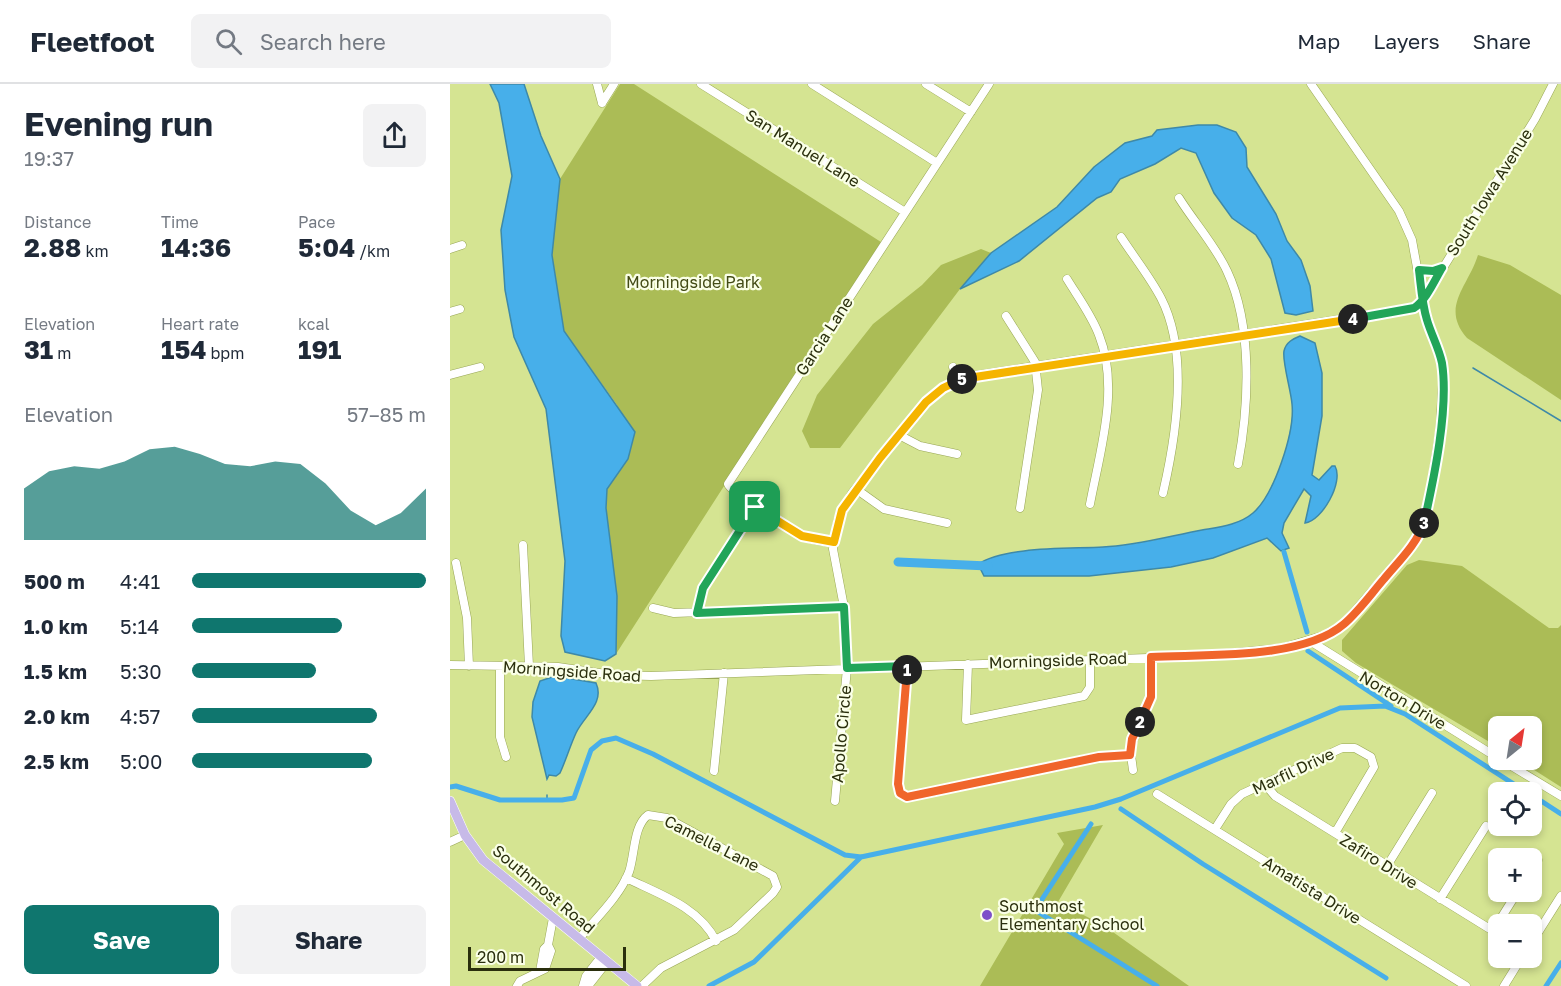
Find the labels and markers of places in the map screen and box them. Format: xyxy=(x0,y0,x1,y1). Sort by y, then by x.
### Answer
pin: 4 xyxy=(1338,304,1368,334)
pin: 5 xyxy=(947,364,977,394)
pin xyxy=(729,481,780,532)
pin: 3 xyxy=(1409,508,1439,538)
pin: 1 xyxy=(892,655,922,685)
pin: 2 xyxy=(1125,707,1155,737)
place label: Southmost Elementary School xyxy=(999,896,1144,934)
marker: Southmost Elementary School xyxy=(980,908,994,922)

